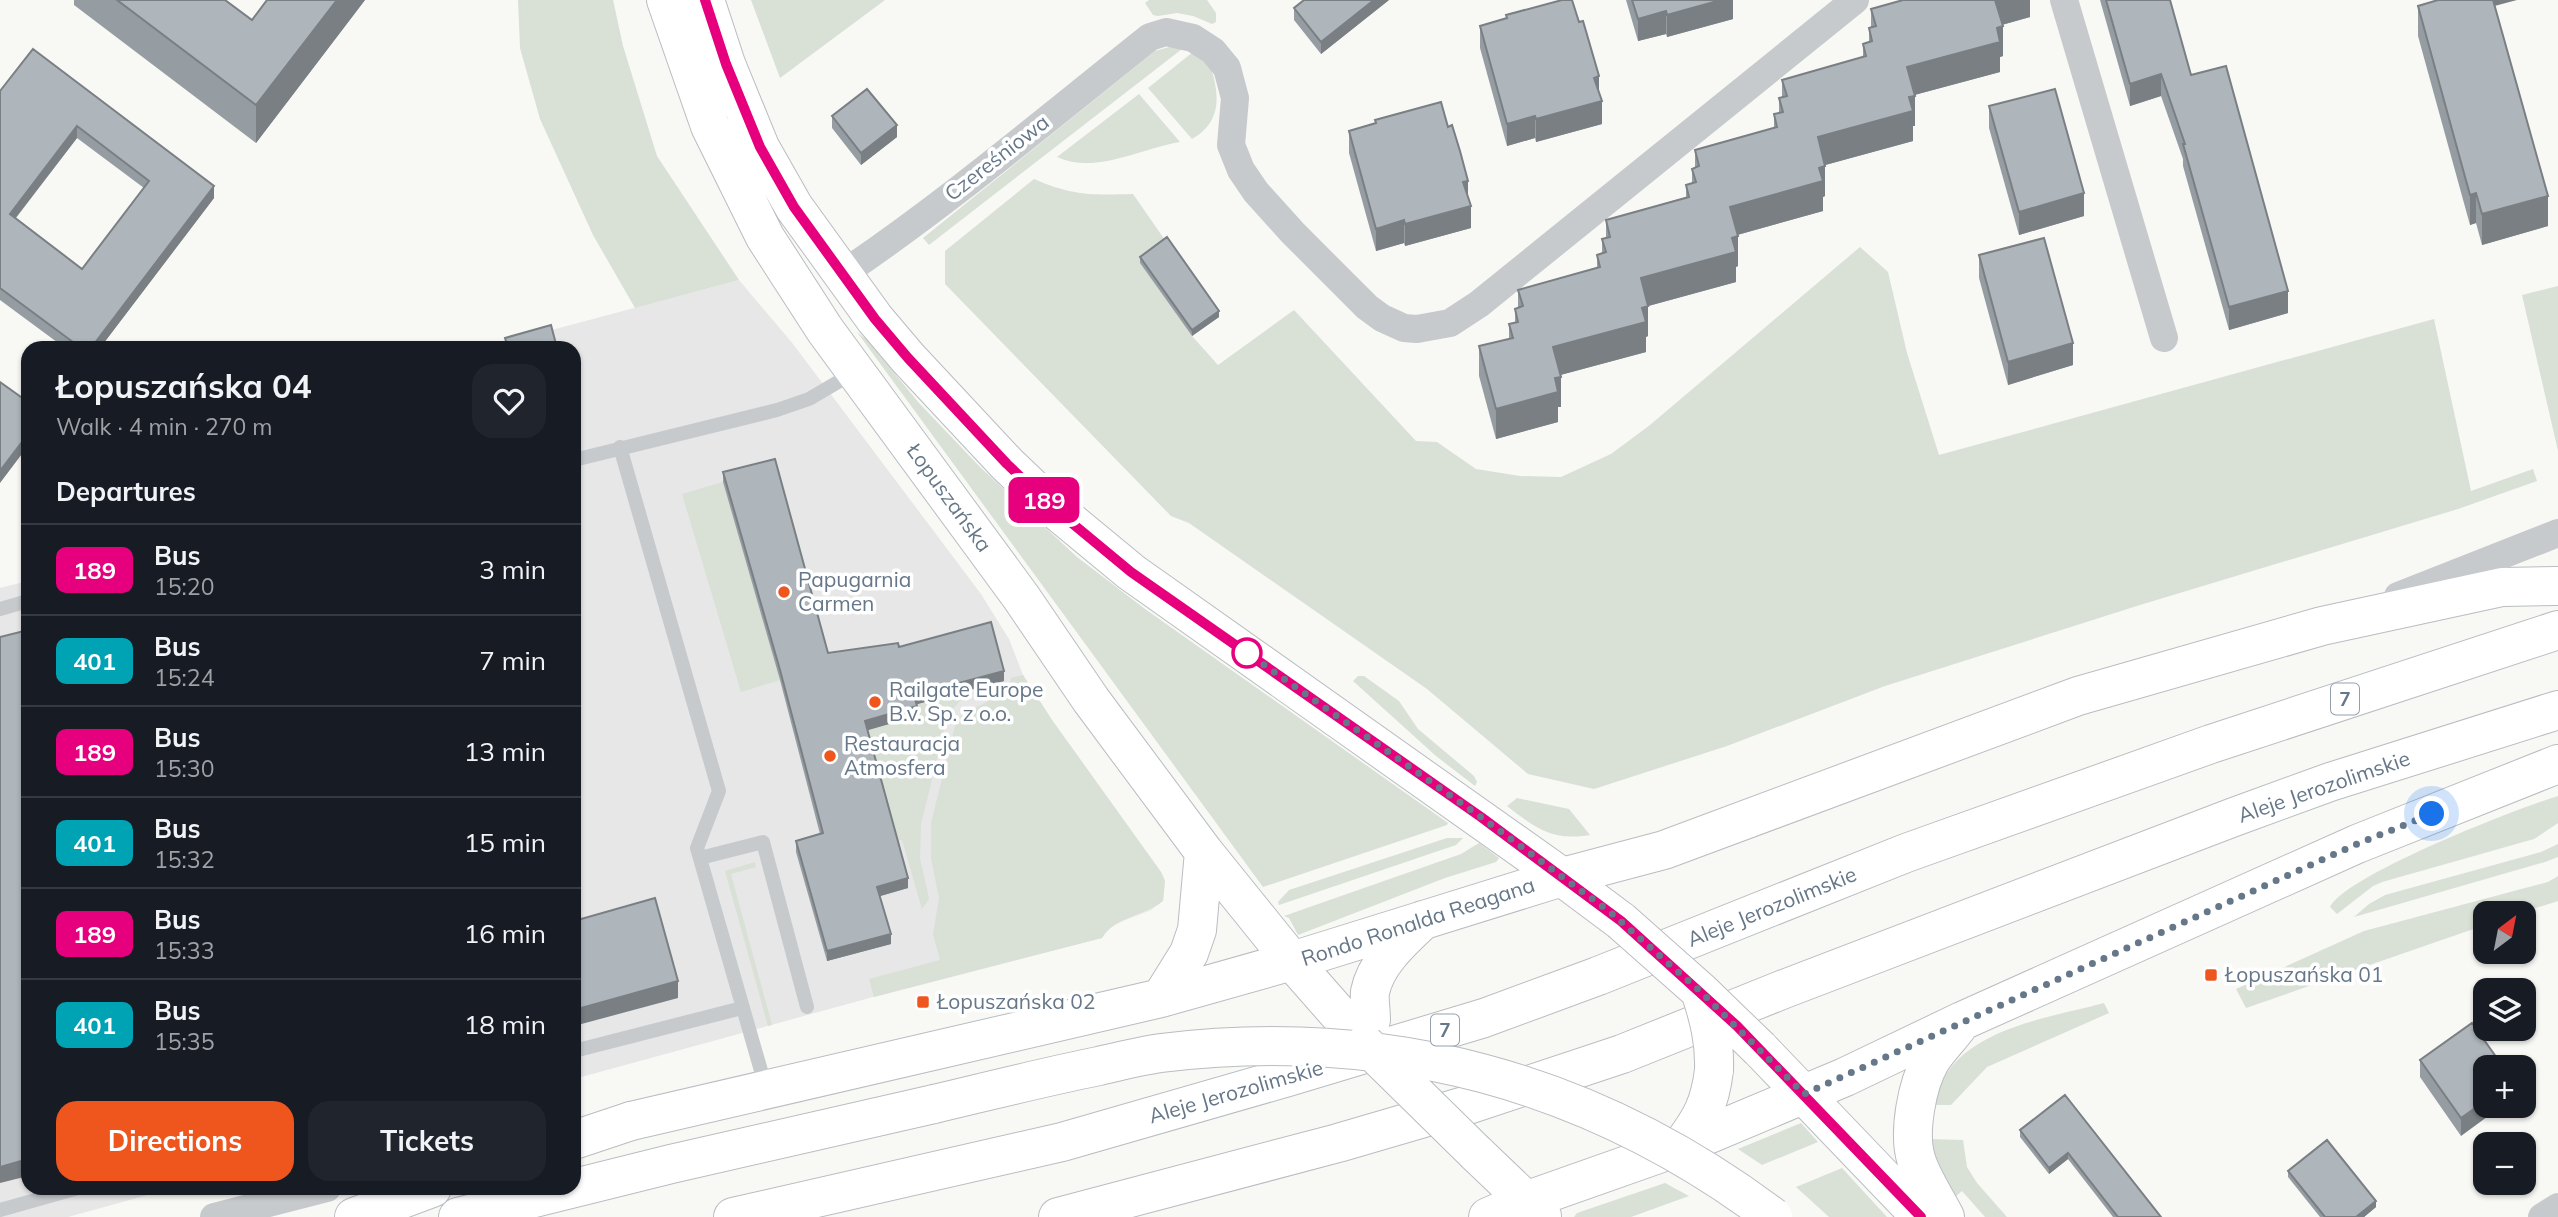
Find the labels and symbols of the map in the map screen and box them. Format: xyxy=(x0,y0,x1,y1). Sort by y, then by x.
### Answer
street label: Czereśniowa xyxy=(939,108,1054,206)
street label: Łopuszańska xyxy=(901,437,998,557)
line badge: 189 xyxy=(1004,477,1084,523)
place label: Papugarnia Carmen xyxy=(798,566,911,616)
marker: Papugarnia Carmen xyxy=(776,584,792,600)
unlabelled marker xyxy=(1232,638,1262,668)
place label: Railgate Europe B.v. Sp. z o.o. xyxy=(889,676,1043,726)
road number: 7 xyxy=(2331,684,2359,714)
marker: Railgate Europe B.v. Sp. z o.o. xyxy=(867,694,883,710)
place label: Restauracja Atmosfera xyxy=(844,730,960,780)
street label: Aleje Jerozolimskie xyxy=(2234,744,2413,828)
marker: Restauracja Atmosfera xyxy=(822,748,838,764)
your location xyxy=(2414,796,2449,831)
street label: Aleje Jerozolimskie xyxy=(1683,860,1860,952)
street label: Rondo Ronalda Reagana xyxy=(1298,871,1538,971)
north arrow xyxy=(2473,901,2536,964)
place label: Łopuszańska 01 xyxy=(2224,961,2383,987)
marker: Łopuszańska 01 xyxy=(2203,967,2219,983)
place label: Łopuszańska 02 xyxy=(936,988,1095,1014)
marker: Łopuszańska 02 xyxy=(915,994,931,1010)
road number: 7 xyxy=(1431,1014,1459,1046)
street label: Aleje Jerozolimskie xyxy=(1146,1054,1326,1128)

